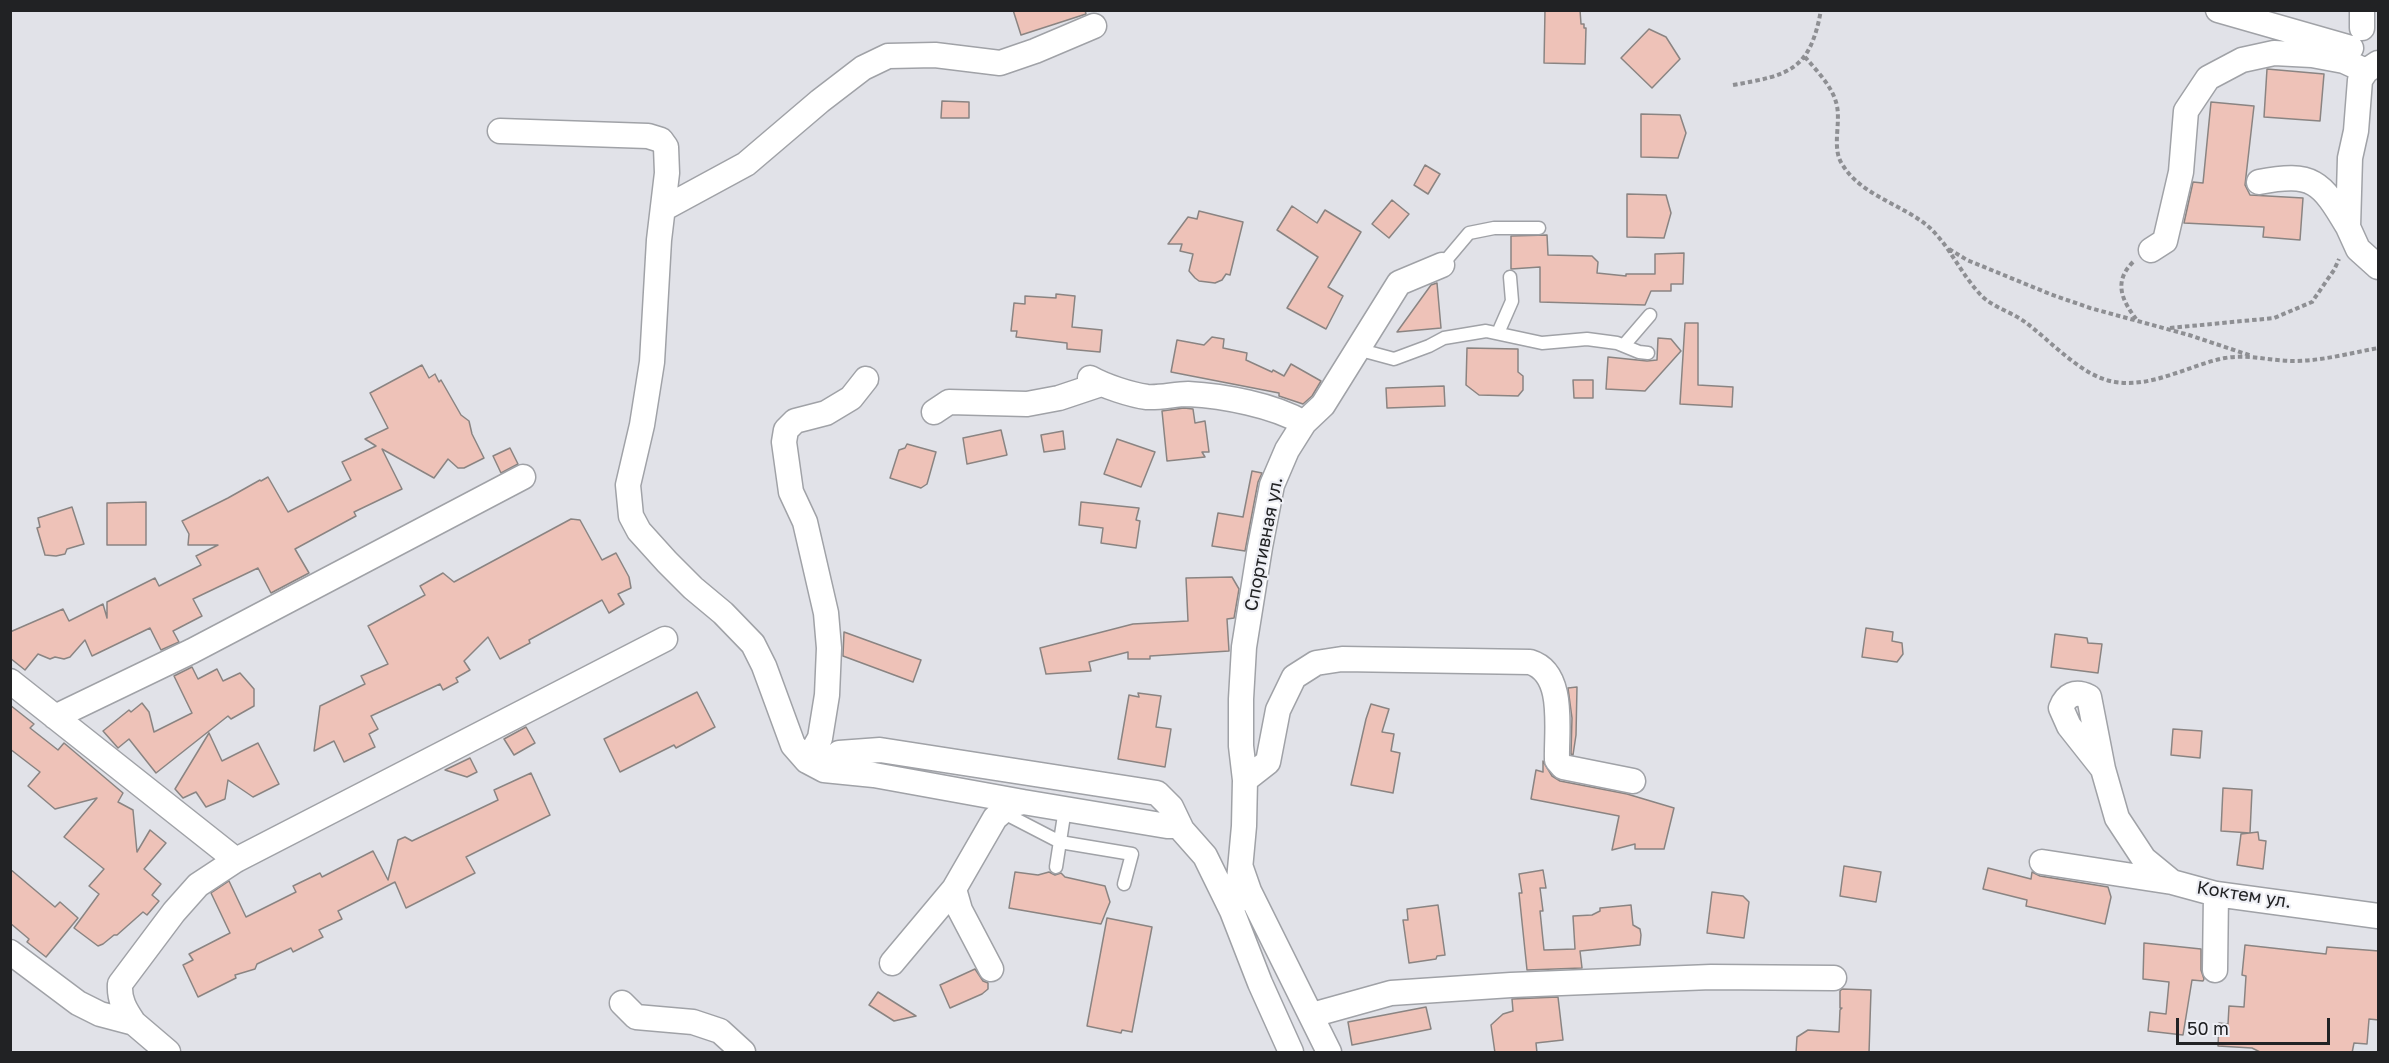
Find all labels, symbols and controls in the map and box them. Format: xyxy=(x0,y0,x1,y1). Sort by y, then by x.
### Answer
street label: Спортивная ул. xyxy=(1240,475,1288,613)
street label: Коктем ул. xyxy=(2195,877,2293,913)
scale bar xyxy=(2179,1006,2334,1044)
text: 50 m xyxy=(2187,1017,2229,1039)

